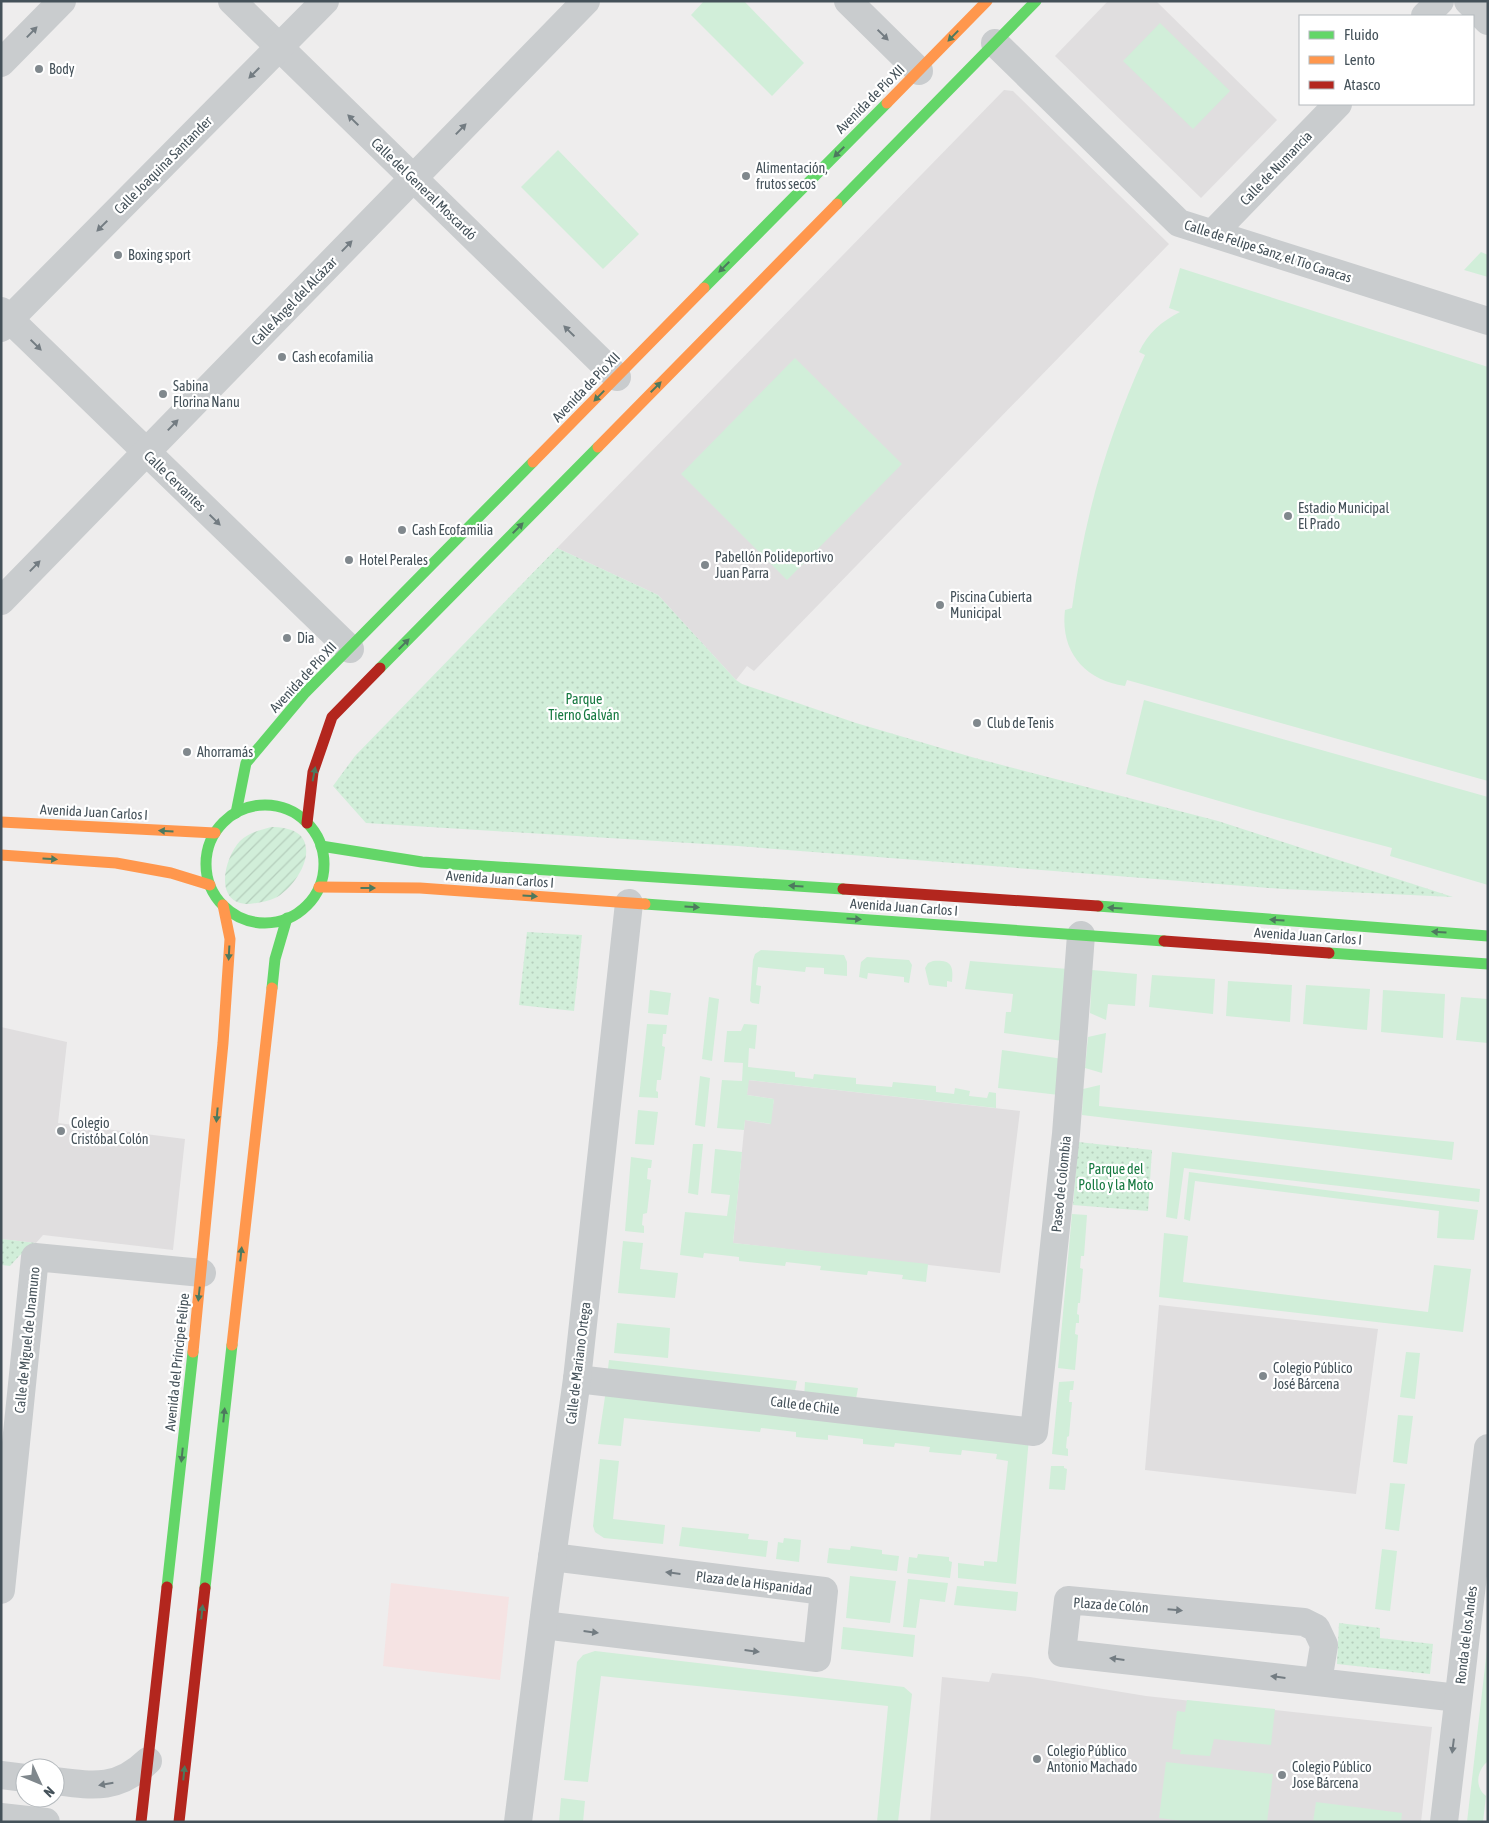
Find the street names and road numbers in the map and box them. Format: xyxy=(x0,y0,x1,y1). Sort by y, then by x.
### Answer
street label: Avenida de Pío XII xyxy=(832,61,908,137)
street label: Calle Joaquina Santander xyxy=(111,112,216,217)
street label: Calle de Numancia xyxy=(1237,128,1315,208)
street label: Calle del General Moscardó xyxy=(368,135,480,243)
street label: Calle de Felipe Sanz, el Tío Caracas xyxy=(1182,216,1354,286)
street label: Calle Ángel del Alcázar xyxy=(248,253,341,348)
street label: Avenida de Pío XII xyxy=(549,349,623,425)
street label: Calle Cervantes xyxy=(141,448,209,514)
street label: Avenida de Pío XII xyxy=(266,638,340,716)
street label: Avenida Juan Carlos I xyxy=(40,801,148,823)
street label: Avenida Juan Carlos I xyxy=(446,867,554,891)
street label: Avenida Juan Carlos I xyxy=(850,895,958,919)
street label: Avenida Juan Carlos I xyxy=(1254,924,1362,948)
street label: Paseo de Colombia xyxy=(1048,1135,1074,1233)
street label: Calle de Miguel de Unamuno xyxy=(11,1266,43,1414)
street label: Avenida del Príncipe Felipe xyxy=(162,1292,192,1432)
street label: Calle de Mariano Ortega xyxy=(563,1301,593,1425)
street label: Calle de Chile xyxy=(770,1393,840,1417)
street label: Plaza de la Hispanidad xyxy=(695,1568,813,1598)
street label: Ronda de los Andes xyxy=(1452,1585,1480,1685)
street label: Plaza de Colón xyxy=(1073,1594,1149,1616)

